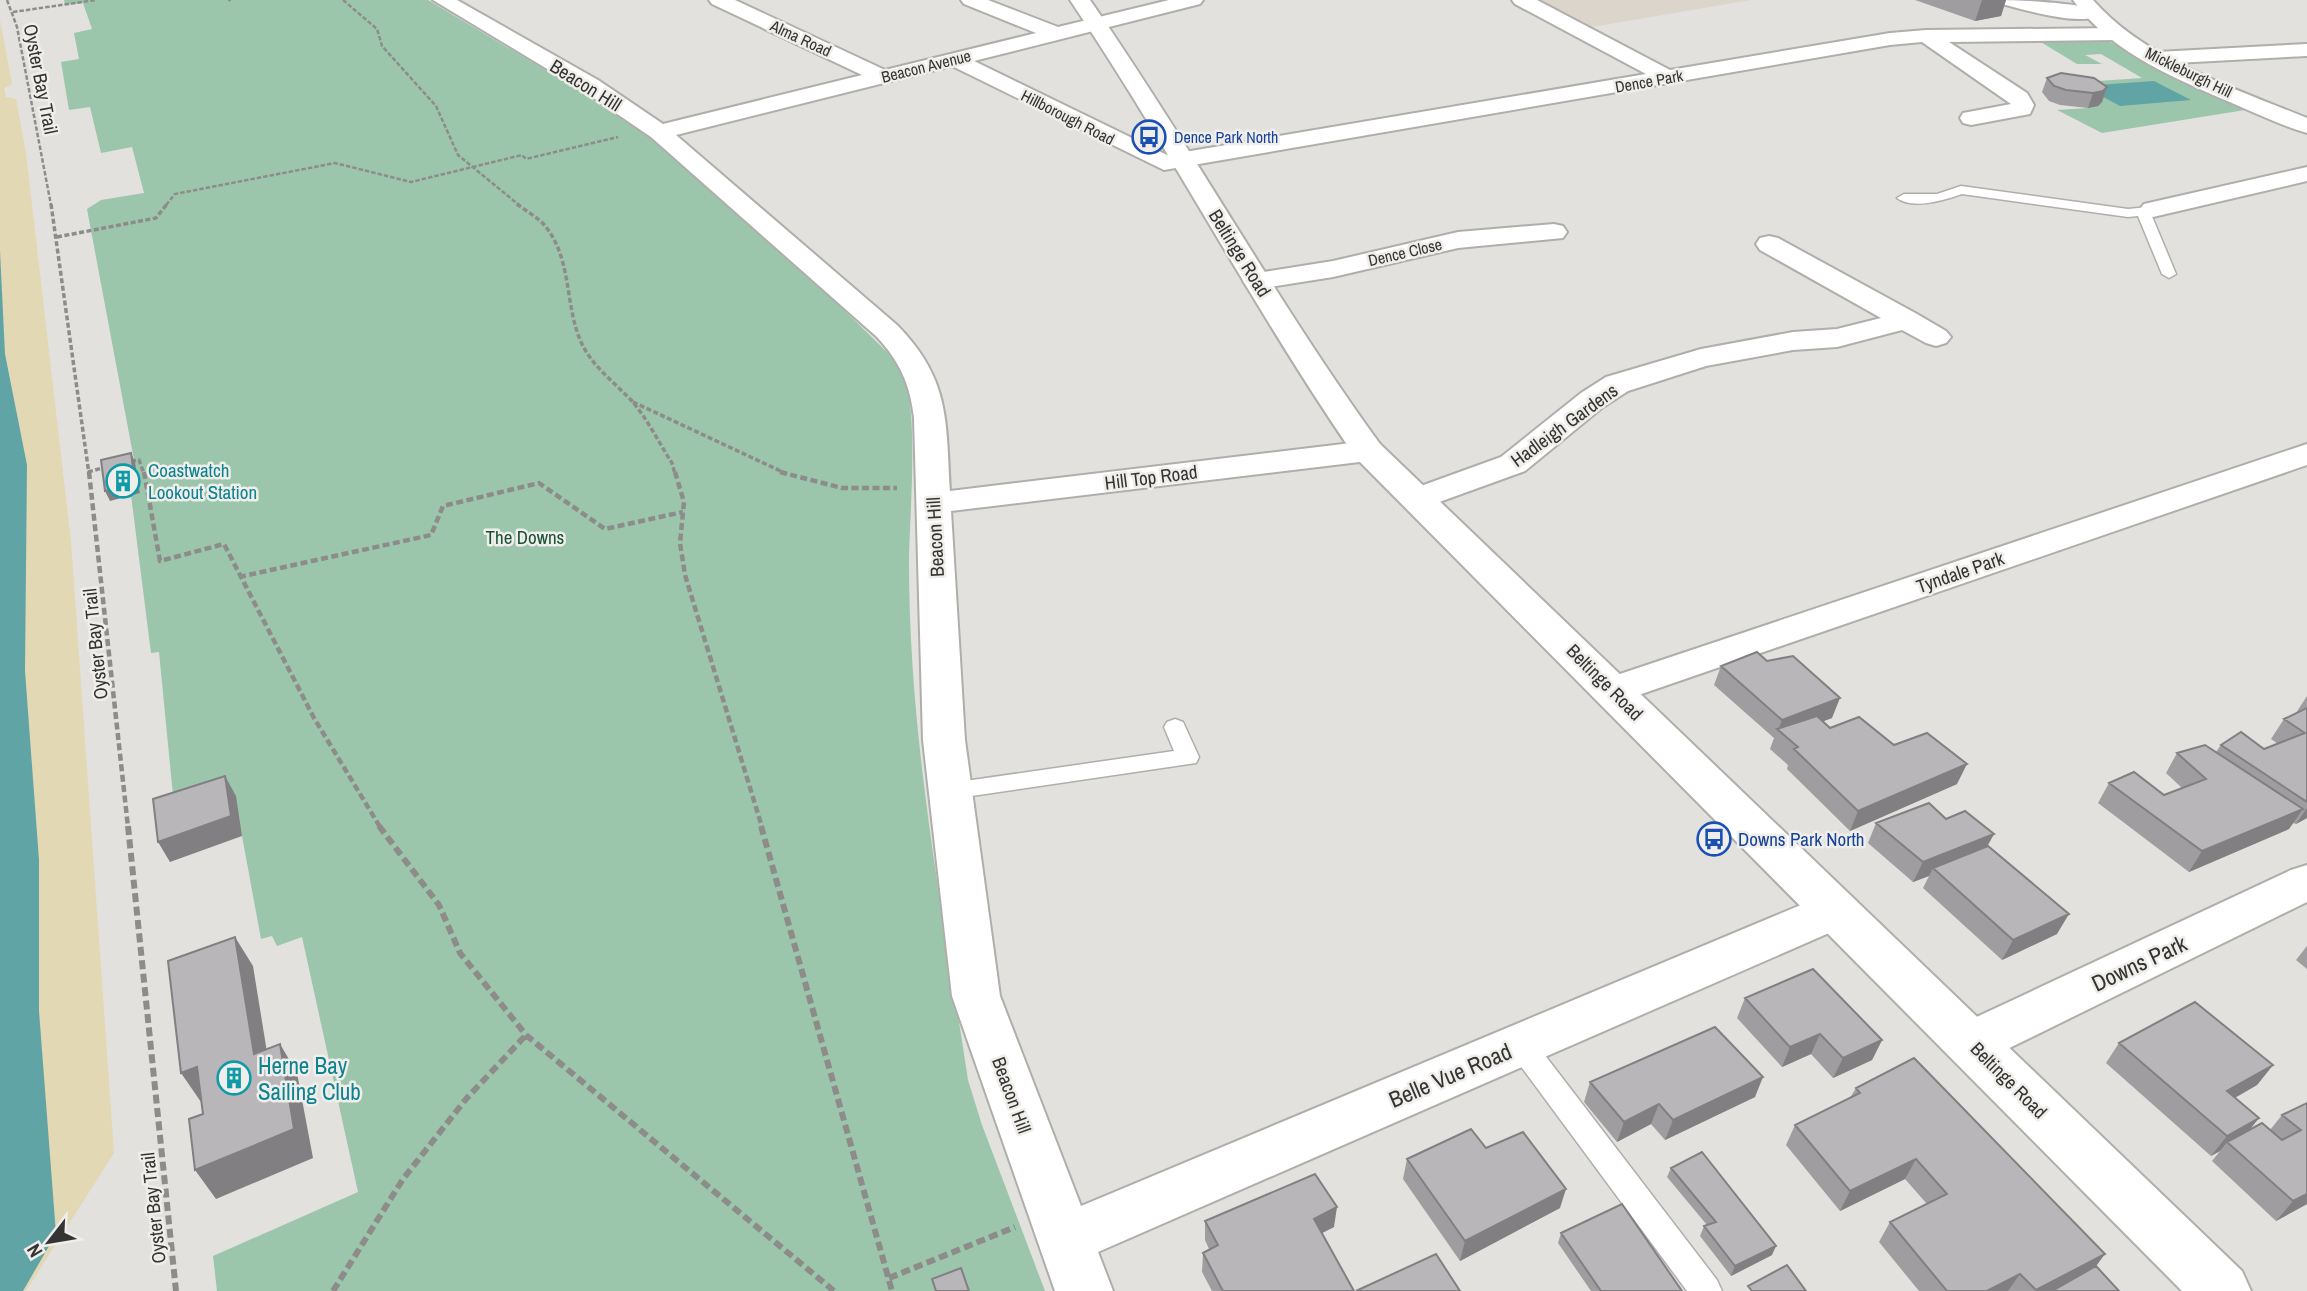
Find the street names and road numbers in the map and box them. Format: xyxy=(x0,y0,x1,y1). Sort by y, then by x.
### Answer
street label: Alma Road xyxy=(766,14,835,62)
street label: Oyster Bay Trail xyxy=(18,22,64,136)
street label: Mickleburgh Hill xyxy=(2142,41,2236,103)
street label: Beacon Avenue xyxy=(879,44,973,88)
street label: Beacon Hill xyxy=(545,53,627,117)
street label: Dence Park xyxy=(1613,64,1685,98)
street label: Hillborough Road xyxy=(1018,84,1118,150)
street label: Beltinge Road xyxy=(1203,204,1277,302)
street label: Dence Close xyxy=(1366,233,1444,271)
street label: Hadleigh Gardens xyxy=(1505,377,1623,473)
street label: Hill Top Road xyxy=(1103,458,1199,496)
street label: Beacon Hill xyxy=(920,497,950,577)
street label: Tyndale Park xyxy=(1913,545,2007,599)
street label: Oyster Bay Trail xyxy=(76,587,114,701)
street label: Beltinge Road xyxy=(1561,638,1649,726)
street label: Downs Park xyxy=(2086,927,2192,999)
street label: Belle Vue Road xyxy=(1384,1035,1516,1115)
street label: Beltinge Road xyxy=(1965,1036,2053,1124)
street label: Beacon Hill xyxy=(986,1053,1038,1137)
street label: Oyster Bay Trail xyxy=(134,1151,172,1265)

